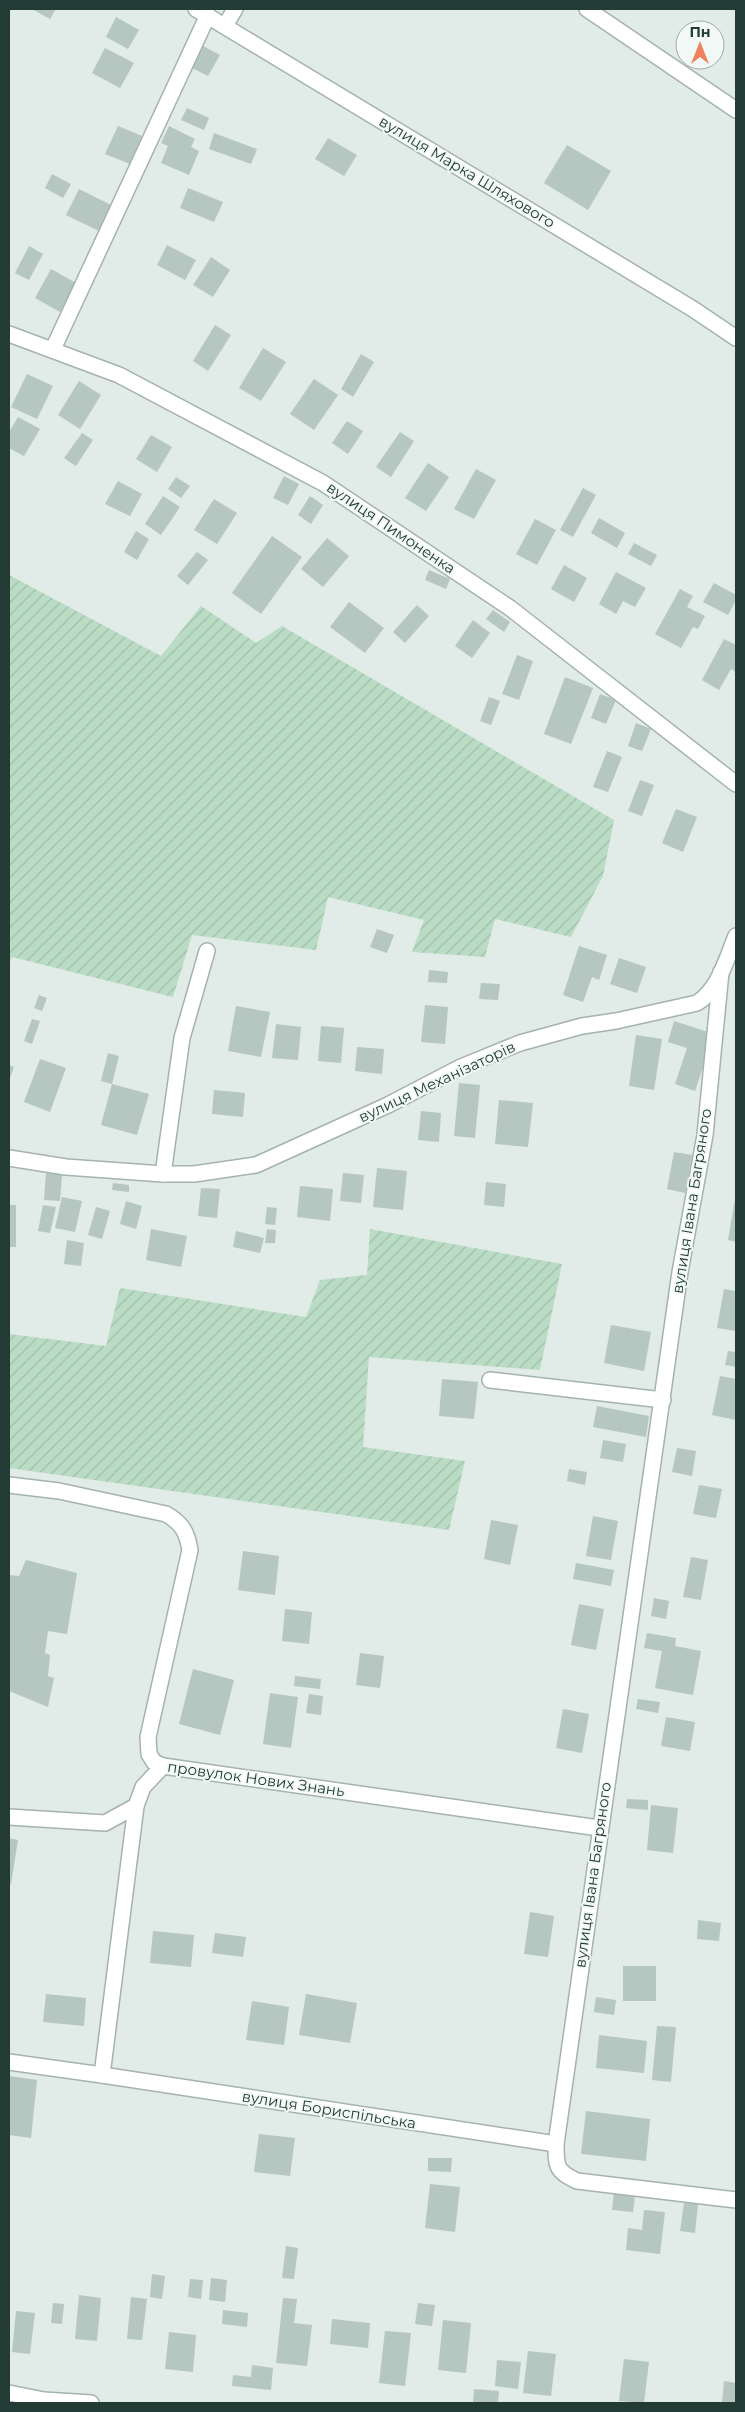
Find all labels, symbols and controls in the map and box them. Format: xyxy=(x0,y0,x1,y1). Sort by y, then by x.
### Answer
north arrow xyxy=(675,20,725,70)
text: Пн xyxy=(689,23,711,41)
street label: вулиця Марка Шляхового xyxy=(376,111,559,232)
street label: вулиця Пимоненка xyxy=(323,477,459,578)
street label: вулиця Механізаторів xyxy=(355,1037,518,1126)
street label: вулиця Івана Багряного xyxy=(667,1107,716,1295)
street label: провулок Нових Знань xyxy=(166,1757,346,1800)
street label: вулиця Івана Багряного xyxy=(570,1781,615,1969)
street label: вулиця Бориспільська xyxy=(241,2086,418,2133)

